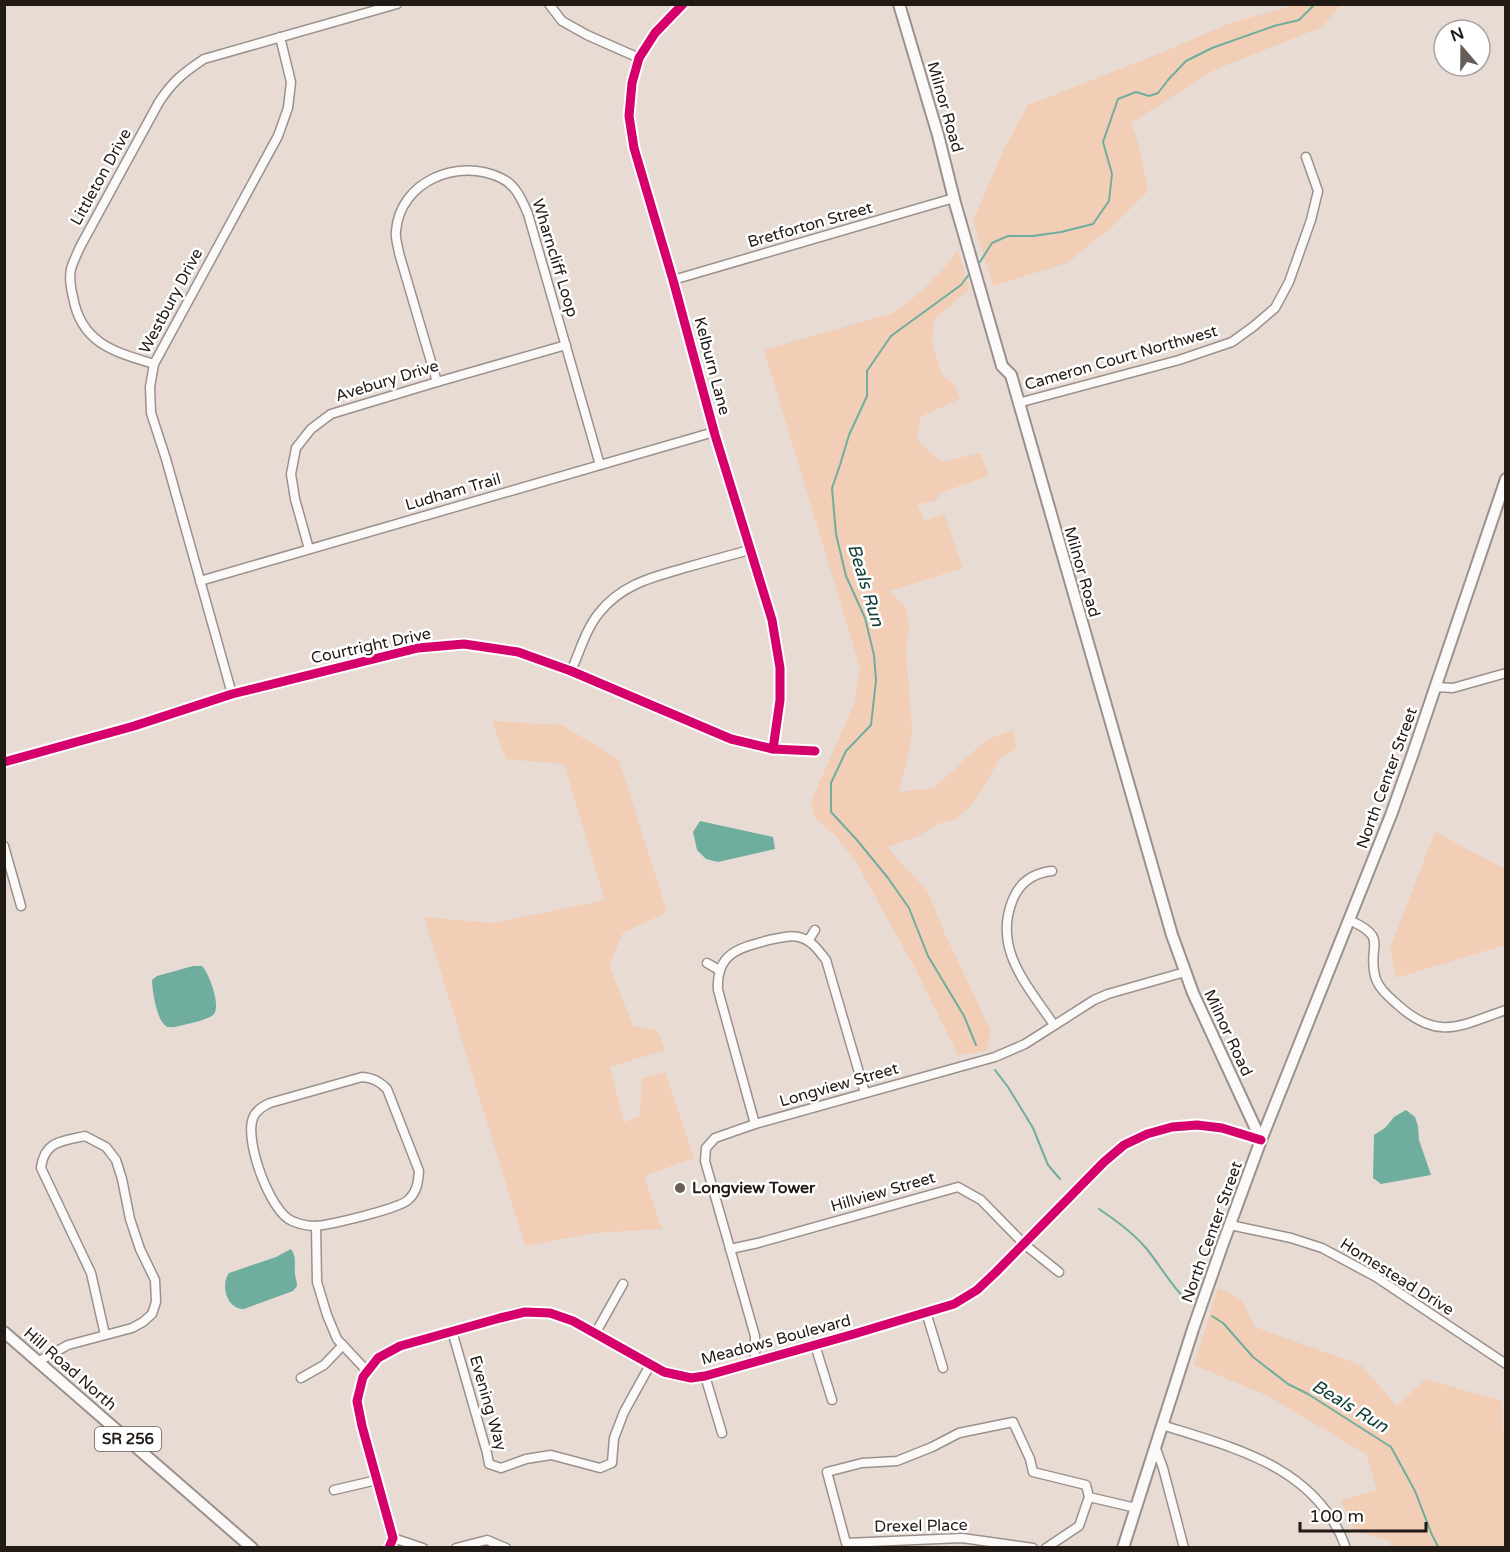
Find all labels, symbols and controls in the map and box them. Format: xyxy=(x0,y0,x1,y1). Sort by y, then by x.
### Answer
north arrow xyxy=(1432,18,1492,78)
text: N xyxy=(1448,23,1467,46)
street label: Milnor Road xyxy=(923,59,967,155)
street label: Littleton Drive xyxy=(66,125,136,229)
street label: Wharncliff Loop xyxy=(528,196,582,320)
street label: Bretforton Street xyxy=(745,198,875,252)
street label: Westbury Drive xyxy=(135,245,207,357)
street label: Kelburn Lane xyxy=(689,315,735,417)
street label: Cameron Court Northwest xyxy=(1022,321,1220,395)
street label: Avebury Drive xyxy=(333,356,441,406)
street label: Ludham Trail xyxy=(403,469,503,515)
street label: Milnor Road xyxy=(1060,524,1104,620)
water label: Beals Run xyxy=(843,541,889,630)
street label: Courtright Drive xyxy=(309,624,433,668)
street label: North Center Street xyxy=(1352,705,1422,851)
street label: Milnor Road xyxy=(1199,987,1257,1079)
street label: Longview Street xyxy=(777,1058,901,1112)
street label: North Center Street xyxy=(1177,1159,1247,1305)
street label: Hillview Street xyxy=(828,1168,938,1216)
place label: Longview Tower xyxy=(692,1178,816,1198)
marker: Longview Tower xyxy=(673,1181,687,1195)
street label: Homestead Drive xyxy=(1336,1234,1458,1320)
street label: Meadows Boulevard xyxy=(699,1310,853,1370)
street label: Hill Road North xyxy=(19,1323,121,1415)
street label: Evening Way xyxy=(465,1353,511,1453)
water label: Beals Run xyxy=(1308,1375,1393,1438)
road number: SR 256 xyxy=(95,1427,161,1451)
scale bar xyxy=(1300,1495,1426,1533)
text: 100 m xyxy=(1309,1505,1364,1527)
street label: Drexel Place xyxy=(874,1515,968,1537)

